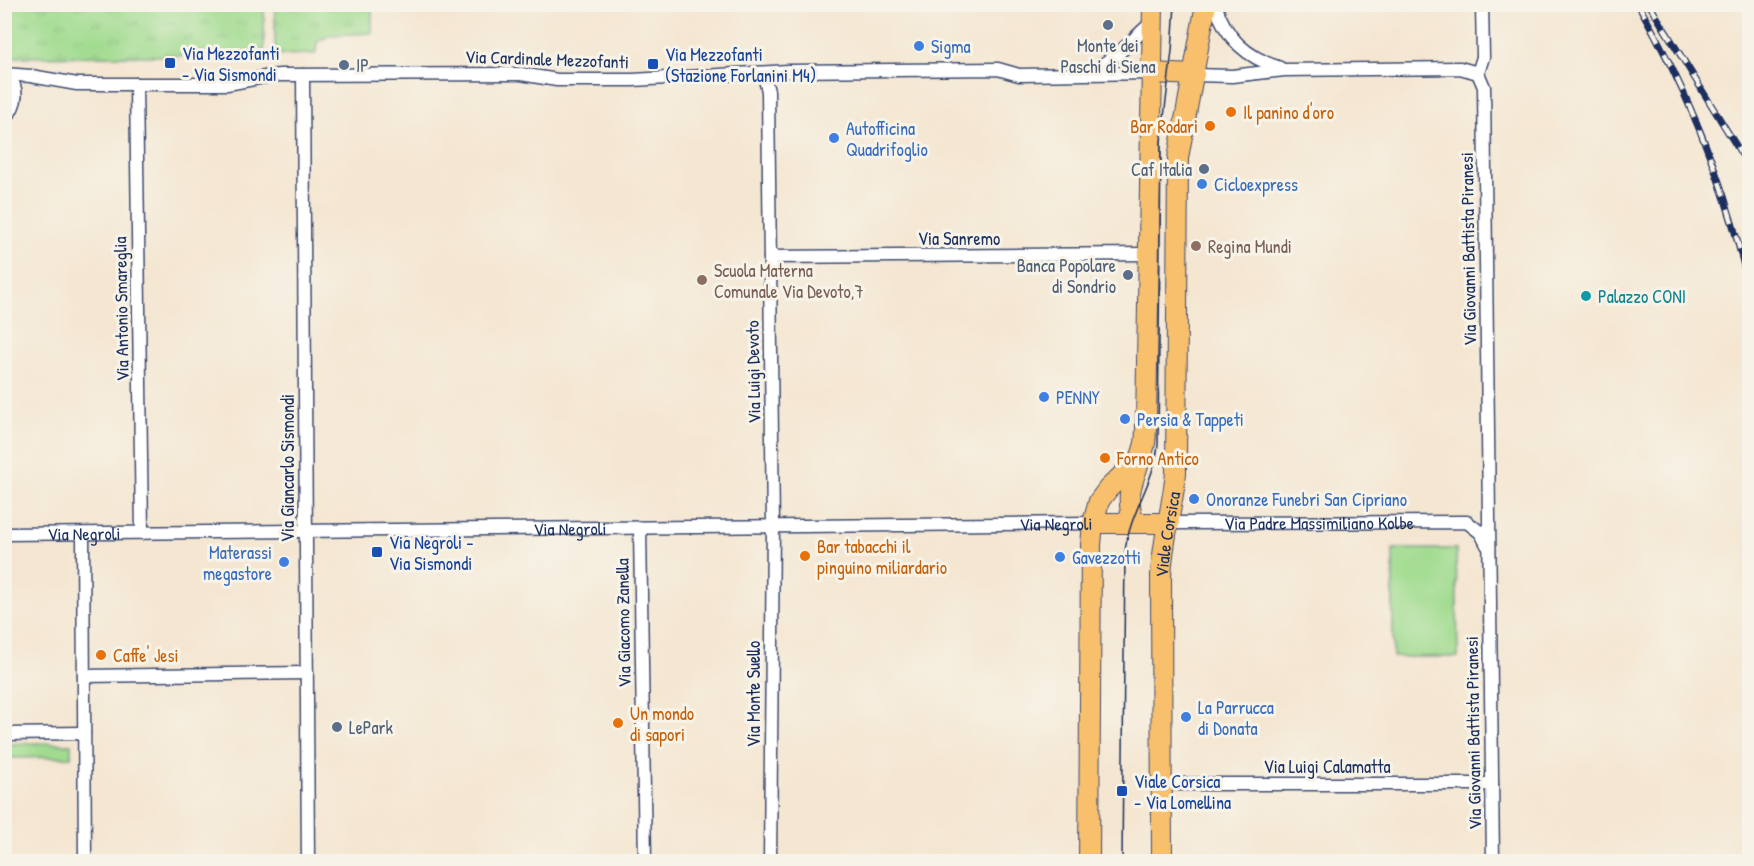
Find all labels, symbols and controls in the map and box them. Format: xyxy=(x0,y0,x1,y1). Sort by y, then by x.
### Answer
marker: Monte dei Paschi di Siena xyxy=(1101,18,1115,32)
place label: Monte dei Paschi di Siena xyxy=(1060,33,1156,79)
place label: Sigma xyxy=(931,34,971,59)
marker: Sigma xyxy=(912,39,926,53)
place label: Via Mezzofanti - Via Sismondi xyxy=(182,41,280,87)
place label: Via Mezzofanti (Stazione Forlanini M4) xyxy=(665,42,816,88)
street label: Via Cardinale Mezzofanti xyxy=(465,44,629,74)
place label: IP xyxy=(356,53,369,78)
marker: Via Mezzofanti - Via Sismondi xyxy=(163,56,177,70)
marker: Via Mezzofanti (Stazione Forlanini M4) xyxy=(646,57,660,71)
marker: IP xyxy=(337,58,351,72)
place label: Il panino d'oro xyxy=(1243,100,1334,125)
marker: Il panino d'oro xyxy=(1224,105,1238,119)
place label: Bar Rodari xyxy=(1130,114,1198,139)
place label: Autofficina Quadrifoglio xyxy=(846,116,928,162)
marker: Bar Rodari xyxy=(1203,119,1217,133)
marker: Autofficina Quadrifoglio xyxy=(827,131,841,145)
street label: Via Giovanni Battista Piranesi xyxy=(1454,152,1482,346)
place label: Caf Italia xyxy=(1131,157,1192,182)
marker: Caf Italia xyxy=(1197,162,1211,176)
place label: Cicloexpress xyxy=(1214,172,1298,197)
marker: Cicloexpress xyxy=(1195,177,1209,191)
street label: Via Sanremo xyxy=(918,226,1000,251)
place label: Regina Mundi xyxy=(1208,234,1292,259)
street label: Via Antonio Smareglia xyxy=(107,236,135,382)
marker: Regina Mundi xyxy=(1189,239,1203,253)
place label: Banca Popolare di Sondrio xyxy=(1017,253,1116,299)
place label: Scuola Materna Comunale Via Devoto,7 xyxy=(714,258,863,304)
marker: Banca Popolare di Sondrio xyxy=(1121,268,1135,282)
marker: Scuola Materna Comunale Via Devoto,7 xyxy=(695,273,709,287)
place label: Palazzo CONI xyxy=(1598,284,1686,309)
marker: Palazzo CONI xyxy=(1579,289,1593,303)
street label: Via Luigi Devoto xyxy=(740,320,766,424)
place label: PENNY xyxy=(1056,385,1100,410)
marker: PENNY xyxy=(1037,390,1051,404)
street label: Via Giancarlo Sismondi xyxy=(275,394,300,542)
place label: Persia & Tappeti xyxy=(1137,407,1244,432)
marker: Persia & Tappeti xyxy=(1118,412,1132,426)
place label: Forno Antico xyxy=(1116,446,1199,471)
marker: Forno Antico xyxy=(1098,451,1112,465)
place label: Onoranze Funebri San Cipriano xyxy=(1206,487,1407,512)
street label: Viale Corsica xyxy=(1148,490,1186,578)
marker: Onoranze Funebri San Cipriano xyxy=(1187,492,1201,506)
street label: Via Padre Massimiliano Kolbe xyxy=(1224,510,1414,535)
street label: Via Negroli xyxy=(1019,511,1093,536)
street label: Via Negroli xyxy=(533,515,607,541)
street label: Via Negroli xyxy=(47,520,121,546)
place label: Via Negroli - Via Sismondi xyxy=(389,530,474,576)
place label: Bar tabacchi il pinguino miliardario xyxy=(817,534,947,580)
place label: Materassi megastore xyxy=(203,540,272,586)
marker: Via Negroli - Via Sismondi xyxy=(370,545,384,559)
place label: Gavezzotti xyxy=(1072,545,1141,570)
marker: Bar tabacchi il pinguino miliardario xyxy=(798,549,812,563)
marker: Gavezzotti xyxy=(1053,550,1067,564)
marker: Materassi megastore xyxy=(277,555,291,569)
street label: Via Giacomo Zanella xyxy=(609,558,637,688)
street label: Via Giovanni Battista Piranesi xyxy=(1459,636,1487,830)
street label: Via Monte Suello xyxy=(741,641,766,747)
place label: Caffe' Jesi xyxy=(113,643,178,668)
marker: Caffe' Jesi xyxy=(94,648,108,662)
place label: La Parrucca di Donata xyxy=(1198,695,1274,741)
place label: Un mondo di sapori xyxy=(630,701,694,747)
marker: La Parrucca di Donata xyxy=(1179,710,1193,724)
place label: LePark xyxy=(349,715,394,740)
marker: Un mondo di sapori xyxy=(611,716,625,730)
marker: LePark xyxy=(330,720,344,734)
street label: Via Luigi Calamatta xyxy=(1264,754,1390,779)
place label: Viale Corsica - Via Lomellina xyxy=(1134,769,1231,815)
marker: Viale Corsica - Via Lomellina xyxy=(1115,784,1129,798)

